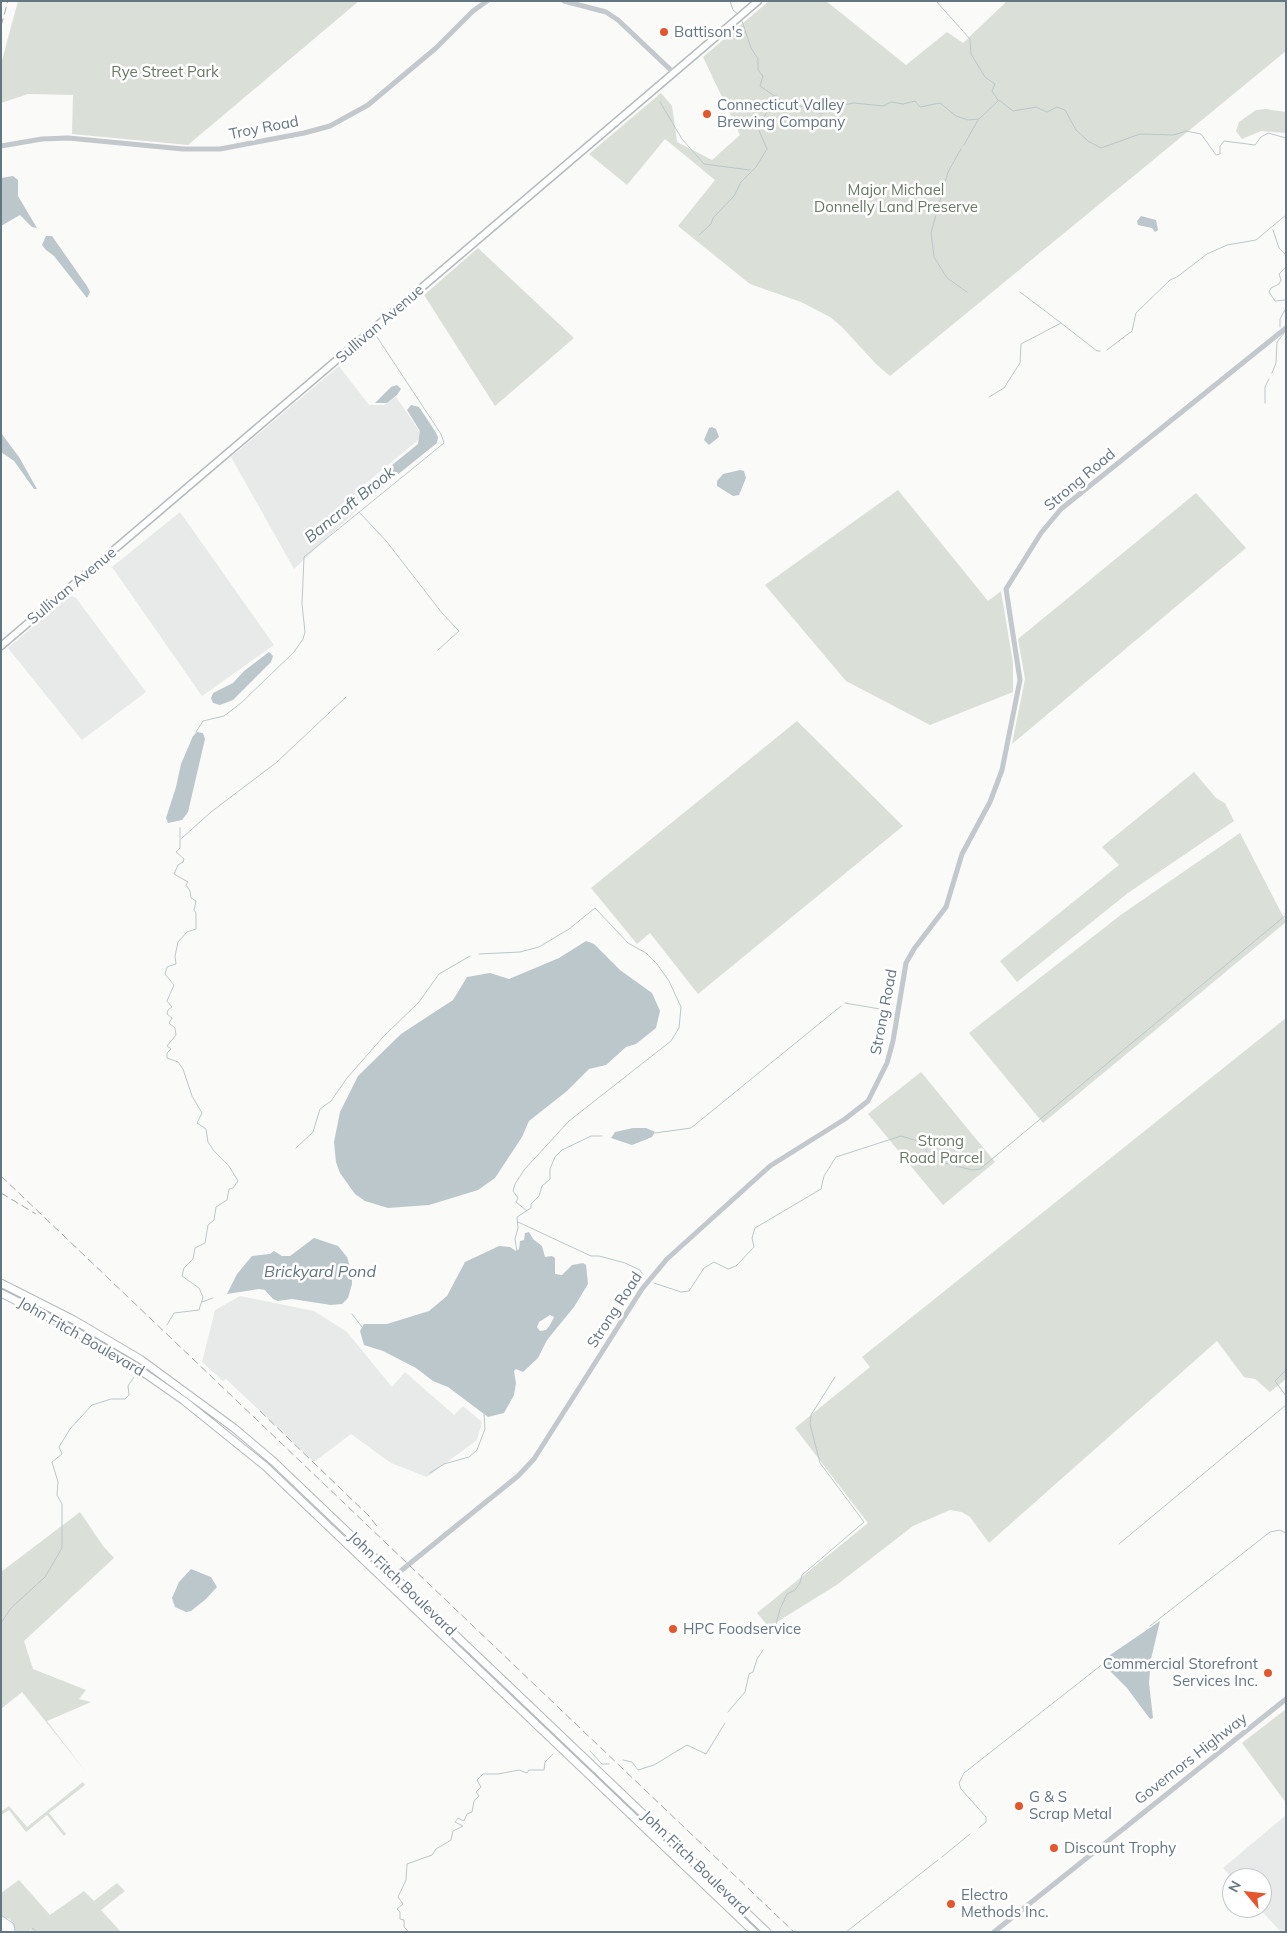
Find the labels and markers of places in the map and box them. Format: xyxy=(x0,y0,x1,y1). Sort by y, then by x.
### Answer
place label: Battison's xyxy=(674,23,743,41)
marker: Battison's xyxy=(658,26,670,38)
place label: Connecticut Valley Brewing Company xyxy=(717,96,845,131)
marker: Connecticut Valley Brewing Company xyxy=(701,108,713,120)
place label: HPC Foodservice xyxy=(683,1620,801,1638)
marker: HPC Foodservice xyxy=(667,1623,679,1635)
place label: Commercial Storefront Services Inc. xyxy=(1103,1655,1258,1690)
marker: Commercial Storefront Services Inc. xyxy=(1262,1667,1274,1679)
place label: G & S Scrap Metal xyxy=(1029,1788,1112,1823)
marker: G & S Scrap Metal xyxy=(1013,1800,1025,1812)
place label: Discount Trophy xyxy=(1064,1839,1176,1857)
marker: Discount Trophy xyxy=(1048,1842,1060,1854)
place label: Electro Methods Inc. xyxy=(961,1886,1049,1921)
marker: Electro Methods Inc. xyxy=(945,1898,957,1910)

